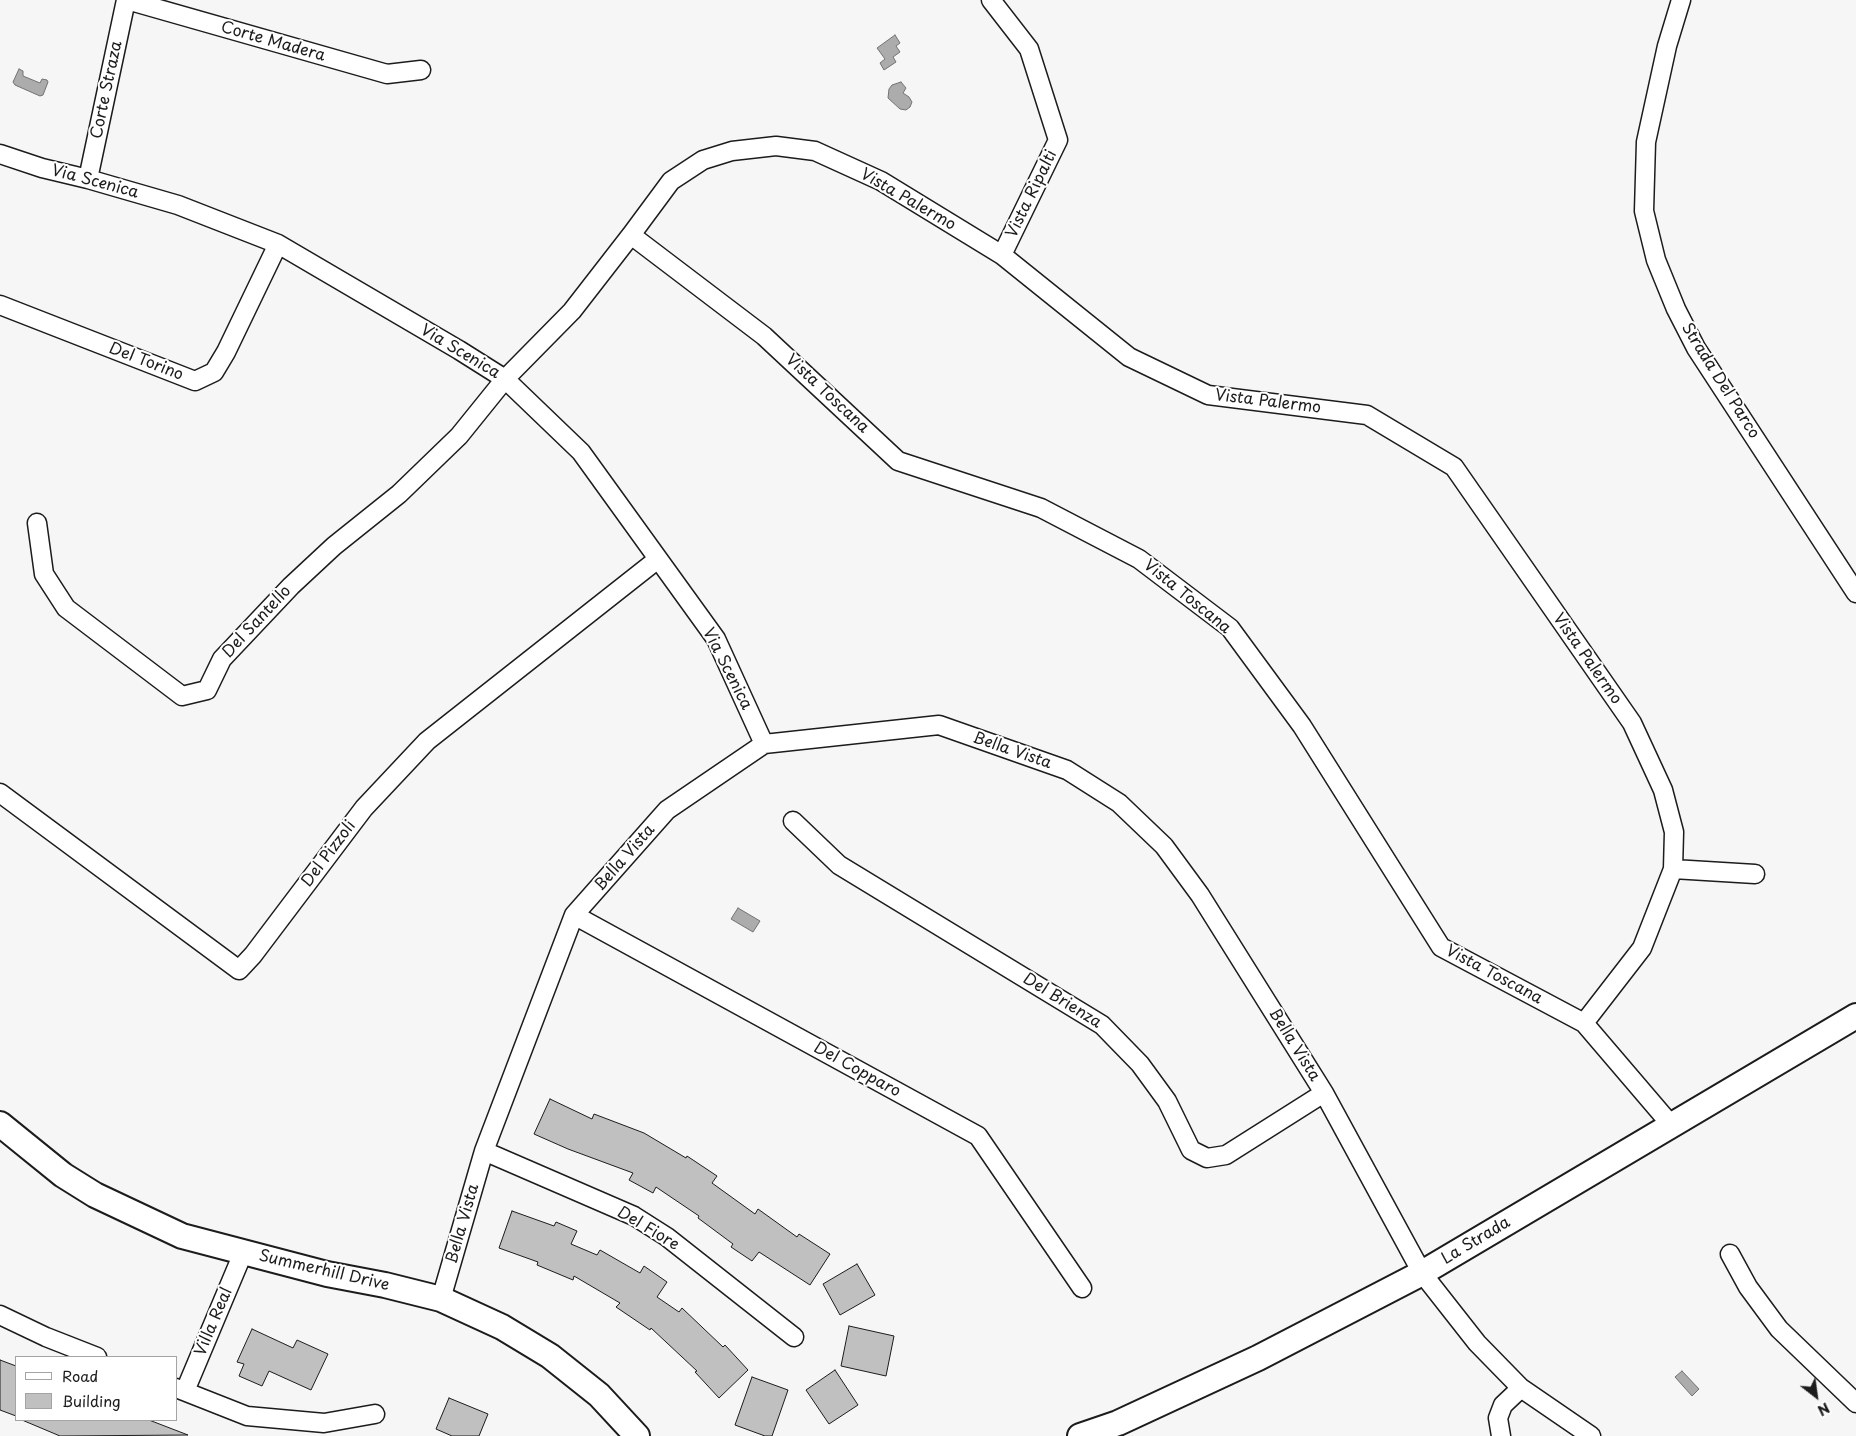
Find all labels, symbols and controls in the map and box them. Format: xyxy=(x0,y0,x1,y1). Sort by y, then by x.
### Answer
street label: Corte Madera xyxy=(219,18,327,66)
street label: Corte Straza xyxy=(87,39,127,141)
street label: Vista Ripalti xyxy=(1002,147,1062,241)
street label: Via Scenica xyxy=(49,161,141,203)
street label: Vista Palermo xyxy=(857,165,959,235)
street label: Strada Del Parco xyxy=(1677,320,1763,442)
street label: Via Scenica xyxy=(417,321,503,383)
street label: Del Torino xyxy=(106,339,186,385)
street label: Vista Toscana xyxy=(781,351,873,437)
street label: Vista Palermo xyxy=(1214,386,1322,418)
street label: Vista Toscana xyxy=(1140,556,1234,638)
street label: Del Santello xyxy=(219,582,295,662)
street label: Vista Palermo xyxy=(1549,610,1625,708)
street label: Via Scenica xyxy=(698,625,756,713)
street label: Bella Vista xyxy=(970,729,1054,773)
street label: Del Pizzoli xyxy=(298,817,360,891)
street label: Bella Vista xyxy=(591,821,659,895)
street label: Vista Toscana xyxy=(1442,941,1546,1009)
street label: Del Brienza xyxy=(1019,969,1105,1033)
street label: Bella Vista xyxy=(1264,1005,1324,1085)
street label: Del Copparo xyxy=(810,1038,904,1102)
street label: Bella Vista xyxy=(442,1182,484,1266)
street label: Del Fiore xyxy=(613,1203,683,1255)
street label: La Strada xyxy=(1438,1213,1514,1269)
street label: Summerhill Drive xyxy=(257,1247,391,1295)
street label: Villa Real xyxy=(191,1285,237,1359)
legend xyxy=(15,1356,178,1421)
text: Road xyxy=(62,1364,98,1387)
north arrow xyxy=(1791,1371,1841,1421)
text: Building xyxy=(62,1389,121,1412)
text: N xyxy=(1814,1398,1834,1421)

